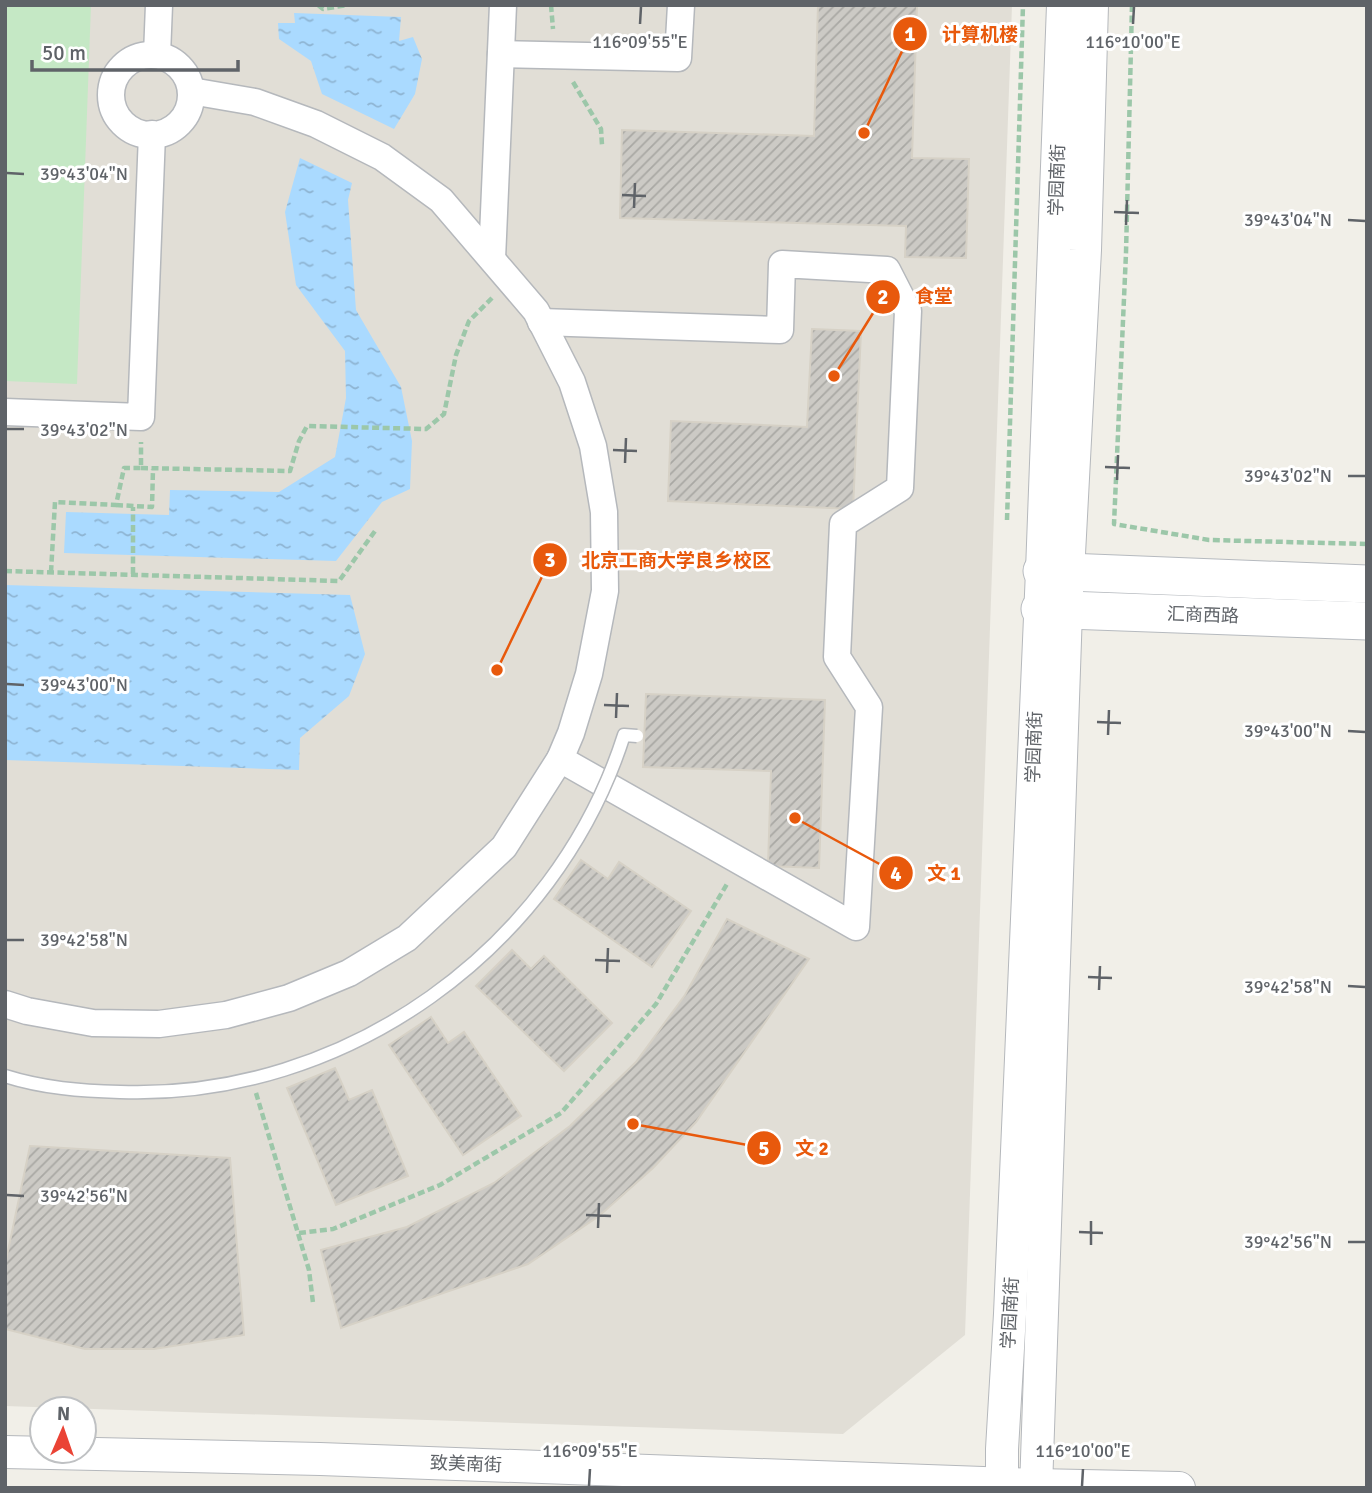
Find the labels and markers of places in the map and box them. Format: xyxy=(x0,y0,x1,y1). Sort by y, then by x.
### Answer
callout: 计算机楼 xyxy=(893,14,1032,54)
callout: 食堂 xyxy=(866,277,967,317)
callout: 北京工商大学良乡校区 xyxy=(532,540,785,580)
callout: 文 1 xyxy=(878,853,975,893)
callout: 文 2 xyxy=(747,1128,843,1168)

